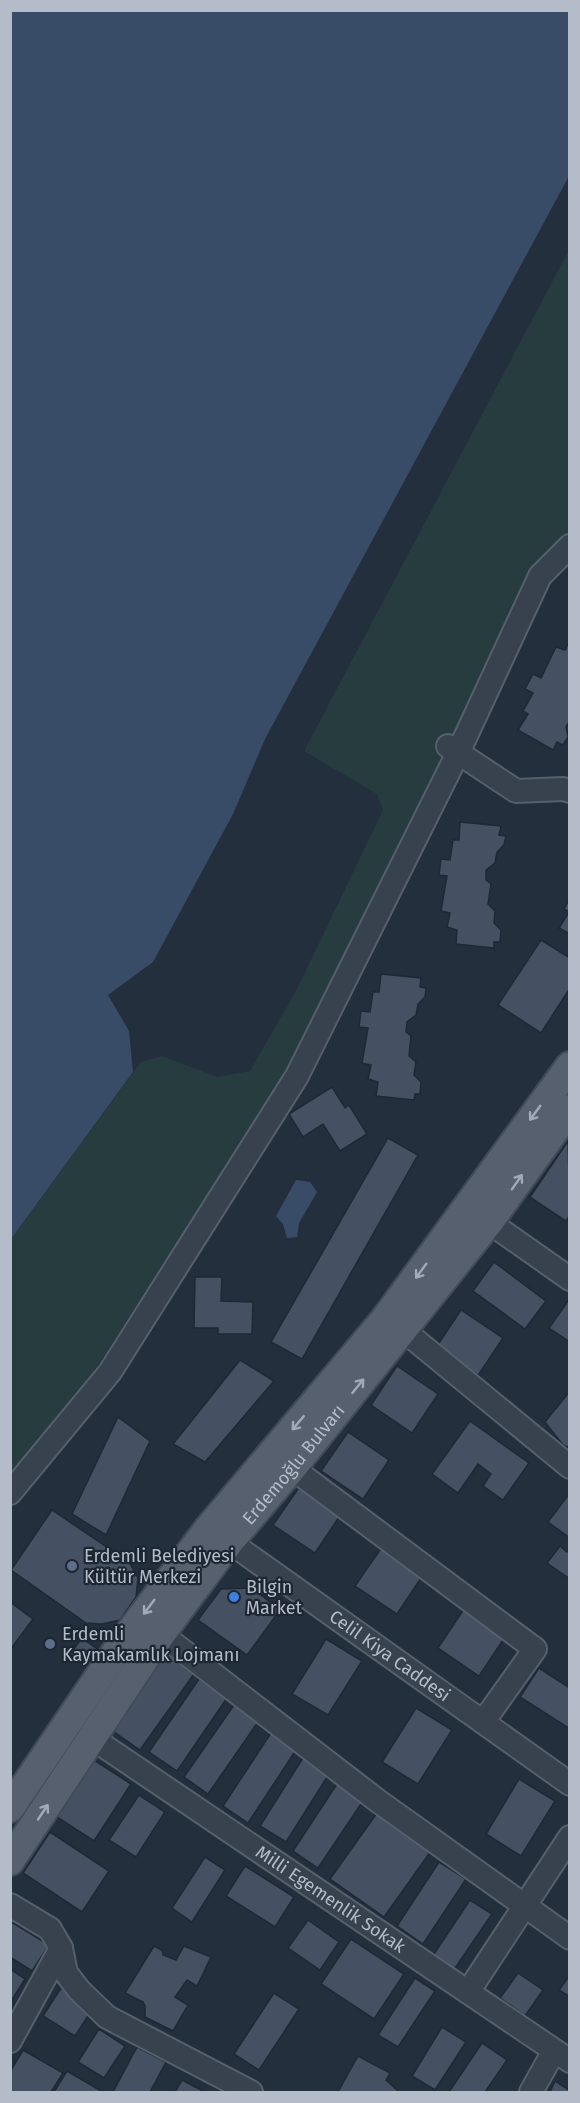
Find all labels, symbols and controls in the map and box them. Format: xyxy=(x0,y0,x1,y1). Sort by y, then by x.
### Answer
one-way arrow xyxy=(529,1105,541,1121)
one-way arrow xyxy=(511,1175,523,1191)
one-way arrow xyxy=(414,1262,427,1278)
one-way arrow xyxy=(352,1378,365,1394)
street label: Erdemoğlu Bulvarı xyxy=(238,1400,350,1529)
one-way arrow xyxy=(292,1414,305,1430)
place label: Erdemli Belediyesi Kültür Merkezi xyxy=(84,1545,235,1588)
marker: Erdemli Belediyesi Kültür Merkezi xyxy=(65,1559,79,1573)
place label: Bilgin Market xyxy=(246,1576,303,1619)
marker: Bilgin Market xyxy=(227,1590,241,1604)
one-way arrow xyxy=(143,1598,156,1614)
street label: Celil Kiya Caddesi xyxy=(325,1605,455,1706)
place label: Erdemli Kaymakamlık Lojmanı xyxy=(62,1623,239,1666)
marker: Erdemli Kaymakamlık Lojmanı xyxy=(43,1637,57,1651)
one-way arrow xyxy=(37,1804,49,1821)
street label: Milli Egemenlik Sokak xyxy=(251,1841,410,1958)

